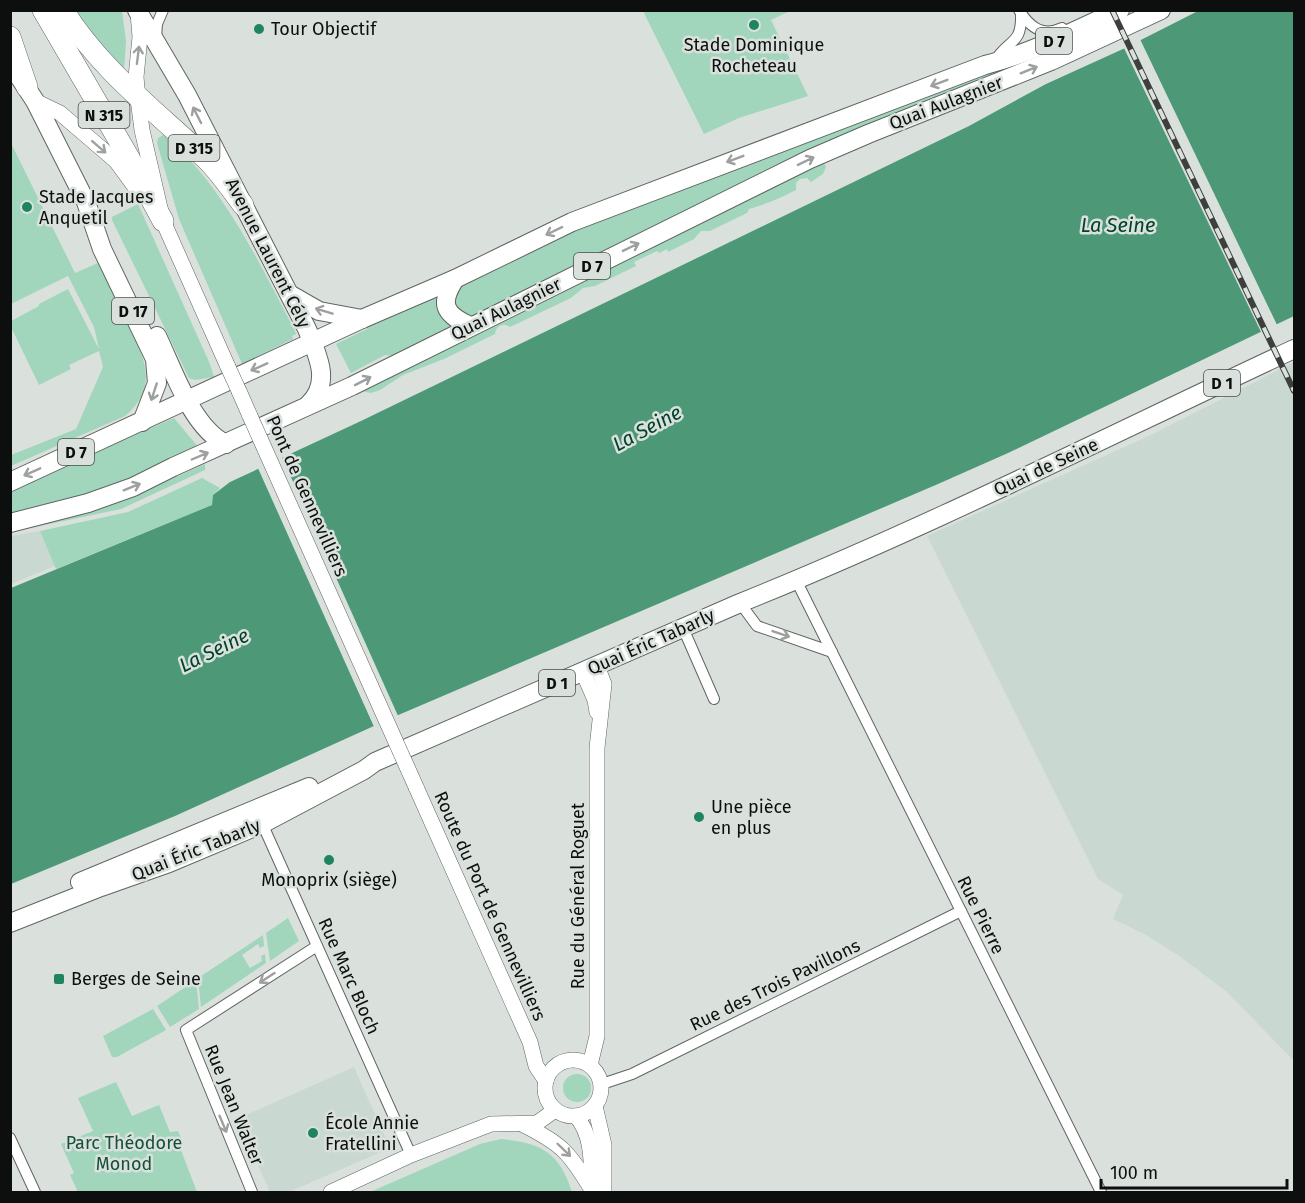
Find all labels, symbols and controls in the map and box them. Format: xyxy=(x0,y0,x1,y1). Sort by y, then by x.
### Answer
place label: Tour Objectif xyxy=(271,18,378,40)
marker: Stade Dominique Rocheteau xyxy=(747,18,761,32)
marker: Tour Objectif xyxy=(252,22,266,36)
road number: D 7 xyxy=(1036,28,1072,54)
place label: Stade Dominique Rocheteau xyxy=(684,34,824,77)
one-way arrow xyxy=(133,45,144,65)
one-way arrow xyxy=(1019,64,1038,75)
street label: Quai Aulagnier xyxy=(886,71,1006,135)
one-way arrow xyxy=(930,78,948,89)
road number: N 315 xyxy=(78,102,130,128)
one-way arrow xyxy=(191,107,202,125)
road number: D 315 xyxy=(168,135,220,161)
one-way arrow xyxy=(91,140,107,153)
one-way arrow xyxy=(727,155,745,166)
one-way arrow xyxy=(797,155,815,167)
street label: Avenue Laurent Cély xyxy=(221,174,315,332)
place label: Stade Jacques Anquetil xyxy=(39,186,153,229)
marker: Stade Jacques Anquetil xyxy=(20,200,34,214)
water label: La Seine xyxy=(1081,213,1155,237)
one-way arrow xyxy=(546,226,564,237)
one-way arrow xyxy=(622,241,640,252)
road number: D 7 xyxy=(574,253,610,279)
street label: Quai Aulagnier xyxy=(447,273,565,345)
road number: D 17 xyxy=(112,298,154,324)
one-way arrow xyxy=(315,305,334,316)
one-way arrow xyxy=(251,362,269,373)
road number: D 1 xyxy=(1204,370,1240,396)
one-way arrow xyxy=(353,375,371,386)
one-way arrow xyxy=(148,382,159,401)
water label: La Seine xyxy=(608,400,686,456)
street label: Pont de Gennevilliers xyxy=(262,412,352,580)
street label: Quai de Seine xyxy=(990,433,1102,501)
road number: D 7 xyxy=(58,439,94,465)
one-way arrow xyxy=(190,450,208,461)
one-way arrow xyxy=(23,467,41,479)
one-way arrow xyxy=(122,481,140,492)
street label: Quai Éric Tabarly xyxy=(584,603,718,680)
water label: La Seine xyxy=(175,623,253,677)
one-way arrow xyxy=(771,630,790,641)
road number: D 1 xyxy=(539,670,575,696)
street label: Route du Port de Gennevilliers xyxy=(429,788,551,1024)
place label: Une pièce en plus xyxy=(711,796,792,839)
street label: Rue du Général Roguet xyxy=(567,802,589,989)
marker: Une pièce en plus xyxy=(692,810,706,824)
street label: Quai Éric Tabarly xyxy=(128,813,264,886)
marker: Monoprix (siège) xyxy=(322,853,336,867)
place label: Monoprix (siège) xyxy=(261,869,397,891)
street label: Rue Pierre xyxy=(953,872,1009,958)
street label: Rue Marc Bloch xyxy=(313,914,385,1038)
street label: Rue des Trois Pavillons xyxy=(686,934,864,1036)
place label: Berges de Seine xyxy=(71,968,201,990)
marker: Berges de Seine xyxy=(52,972,66,986)
one-way arrow xyxy=(259,972,276,984)
street label: Rue Jean Walter xyxy=(200,1041,268,1169)
place label: École Annie Fratellini xyxy=(325,1111,419,1155)
one-way arrow xyxy=(218,1114,229,1132)
marker: École Annie Fratellini xyxy=(306,1126,320,1140)
park label: Parc Théodore Monod xyxy=(66,1132,182,1175)
one-way arrow xyxy=(556,1142,571,1157)
scale bar xyxy=(1101,1152,1287,1190)
text: 100 m xyxy=(1110,1162,1158,1184)

